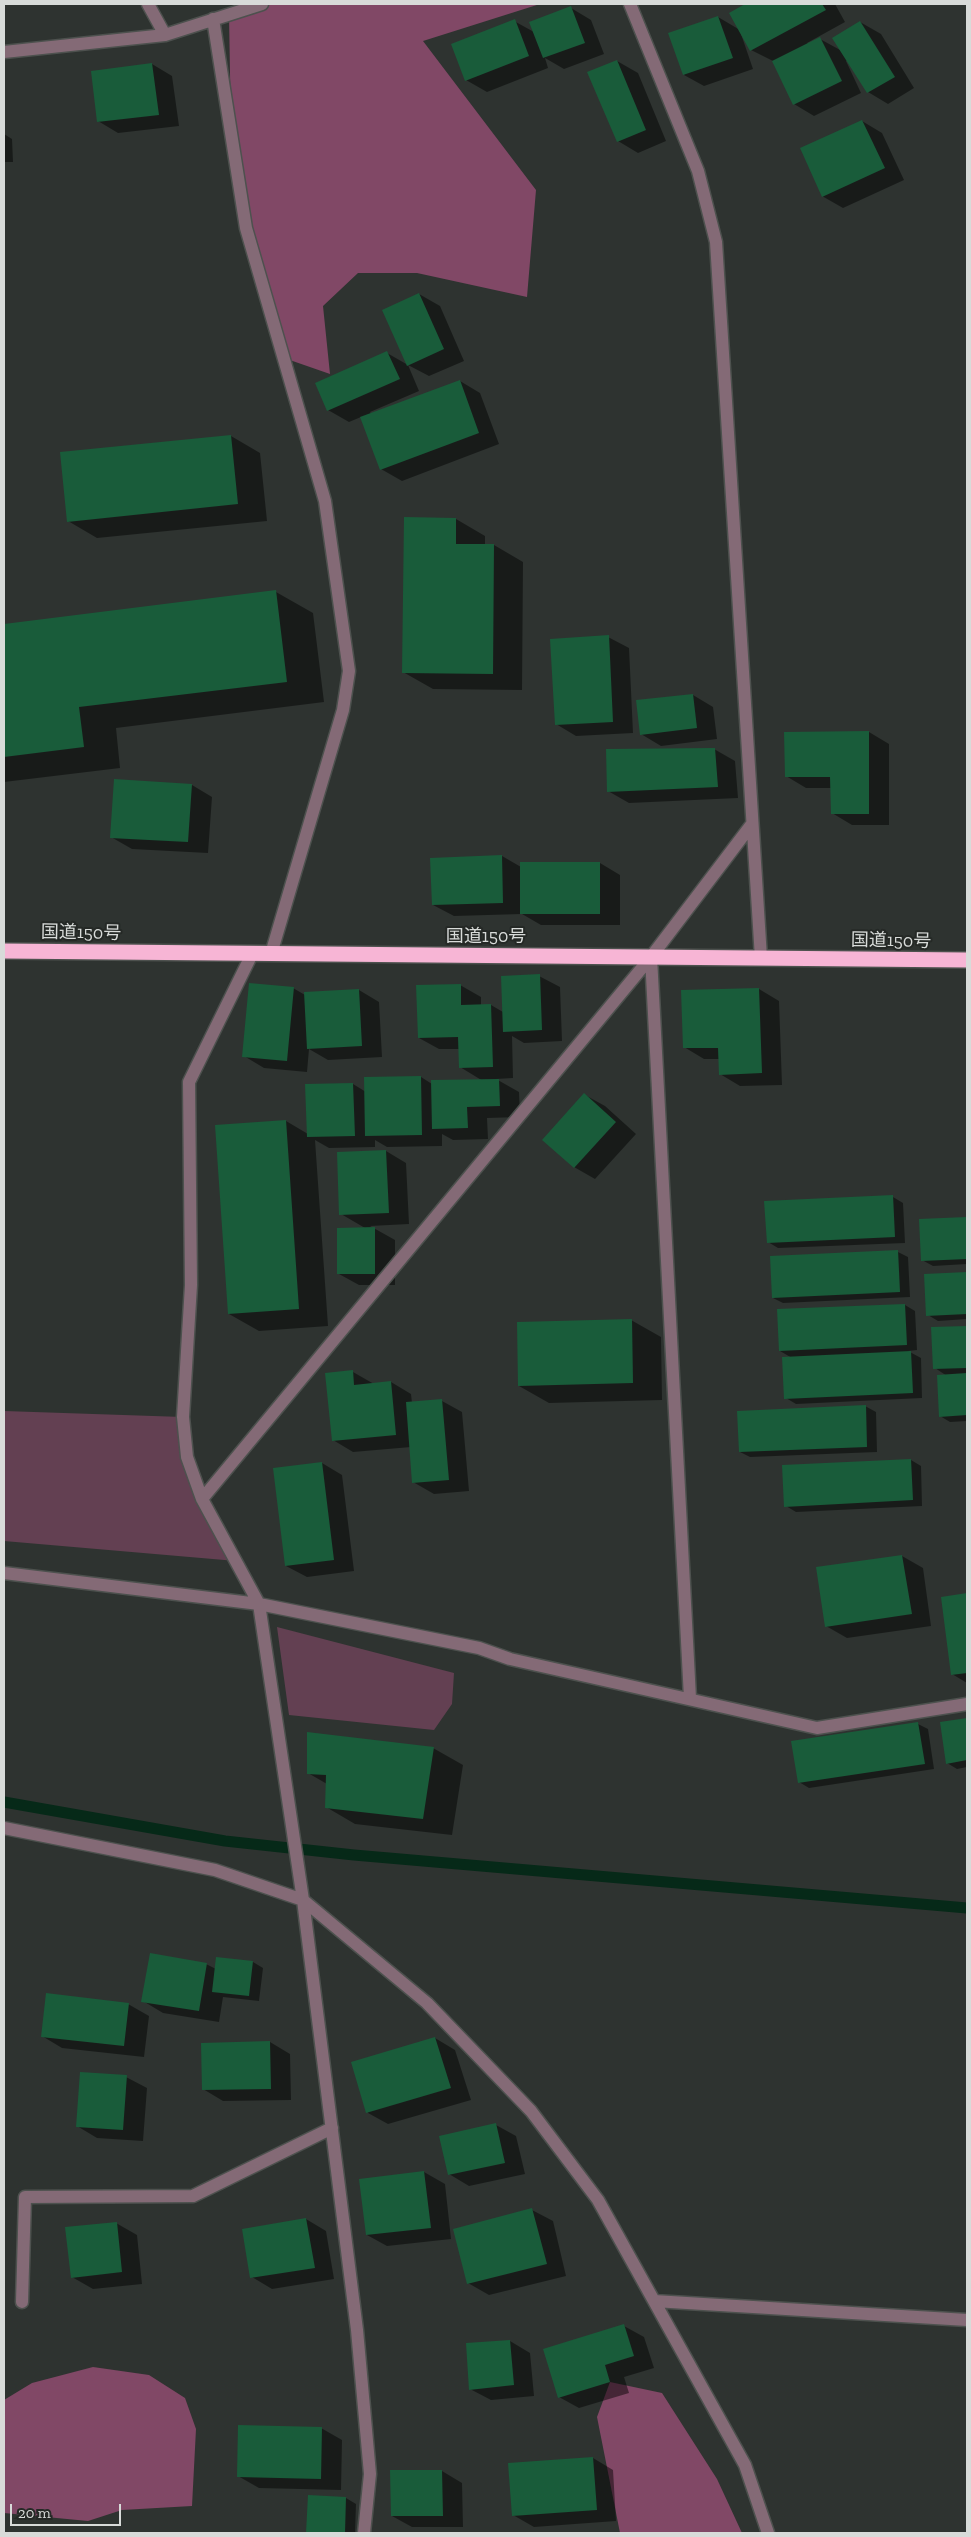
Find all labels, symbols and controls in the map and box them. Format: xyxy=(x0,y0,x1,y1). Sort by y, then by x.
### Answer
street label: 国道150号 xyxy=(41,921,121,945)
street label: 国道150号 xyxy=(446,926,526,948)
street label: 国道150号 xyxy=(851,929,931,953)
scale bar xyxy=(12,2494,124,2526)
text: 20 m xyxy=(18,2504,51,2522)

